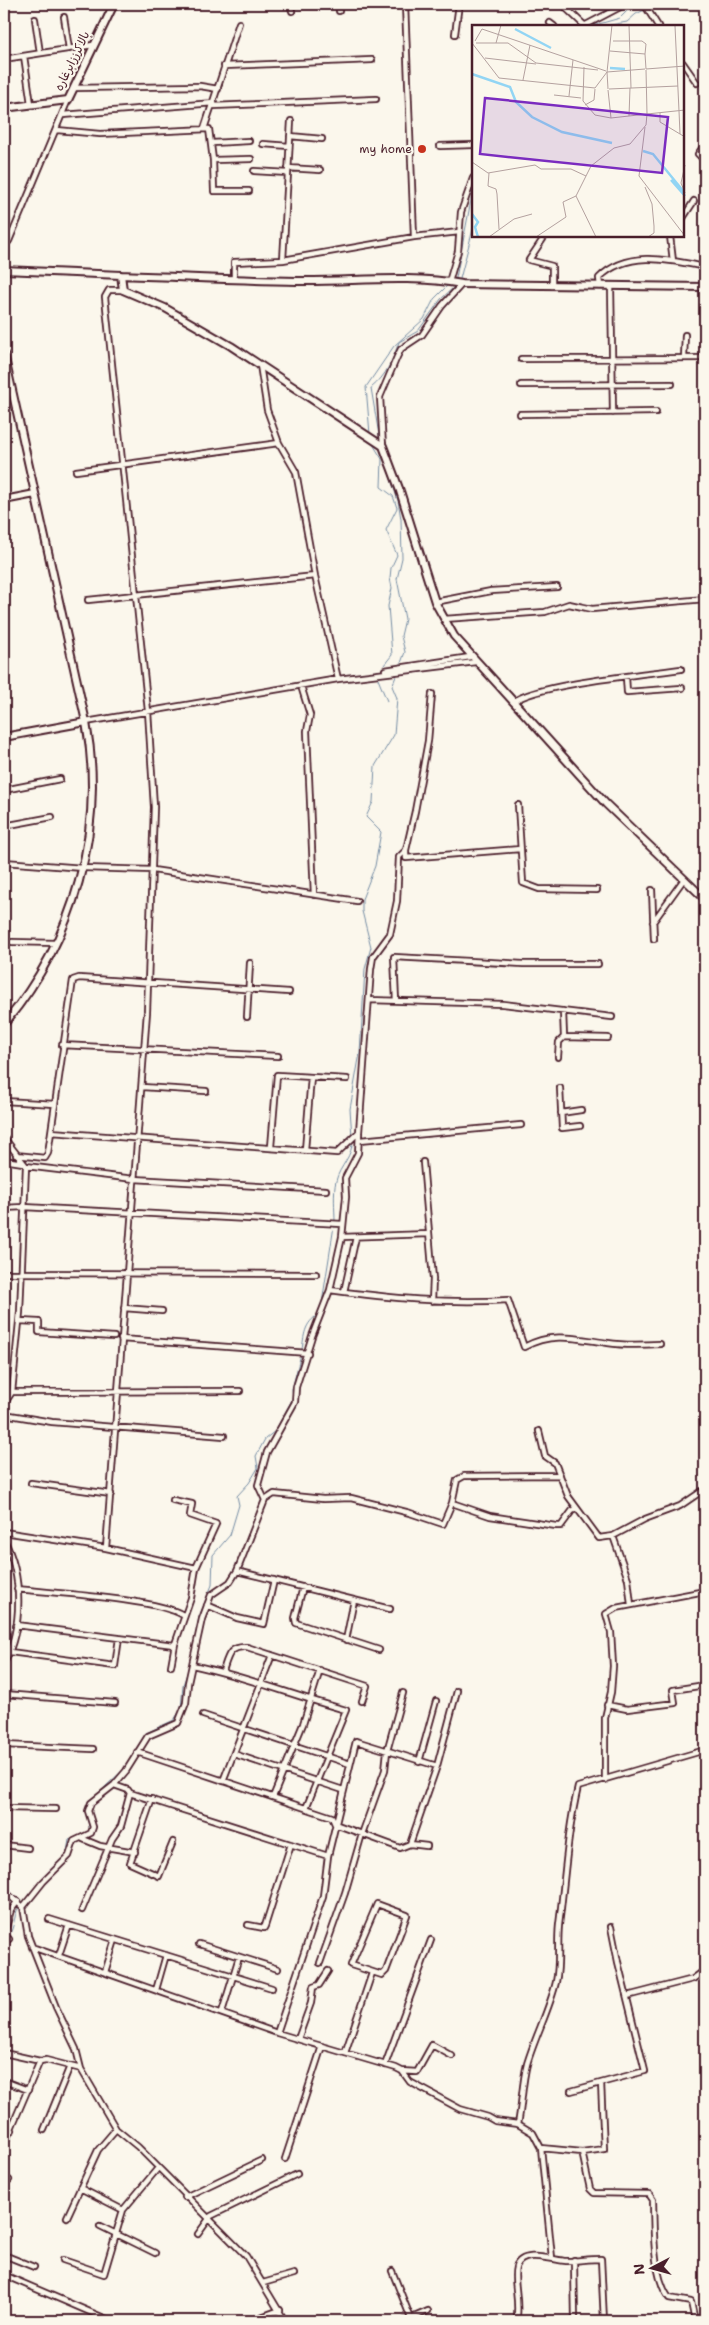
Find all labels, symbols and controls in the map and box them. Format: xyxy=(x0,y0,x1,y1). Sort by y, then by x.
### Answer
inset map xyxy=(472,25,684,238)
street label: بالاکرززابرغاره xyxy=(51,28,93,94)
place label: my home xyxy=(359,141,412,157)
marker: my home xyxy=(416,143,428,155)
north arrow xyxy=(626,2242,676,2292)
text: N xyxy=(630,2263,649,2276)

